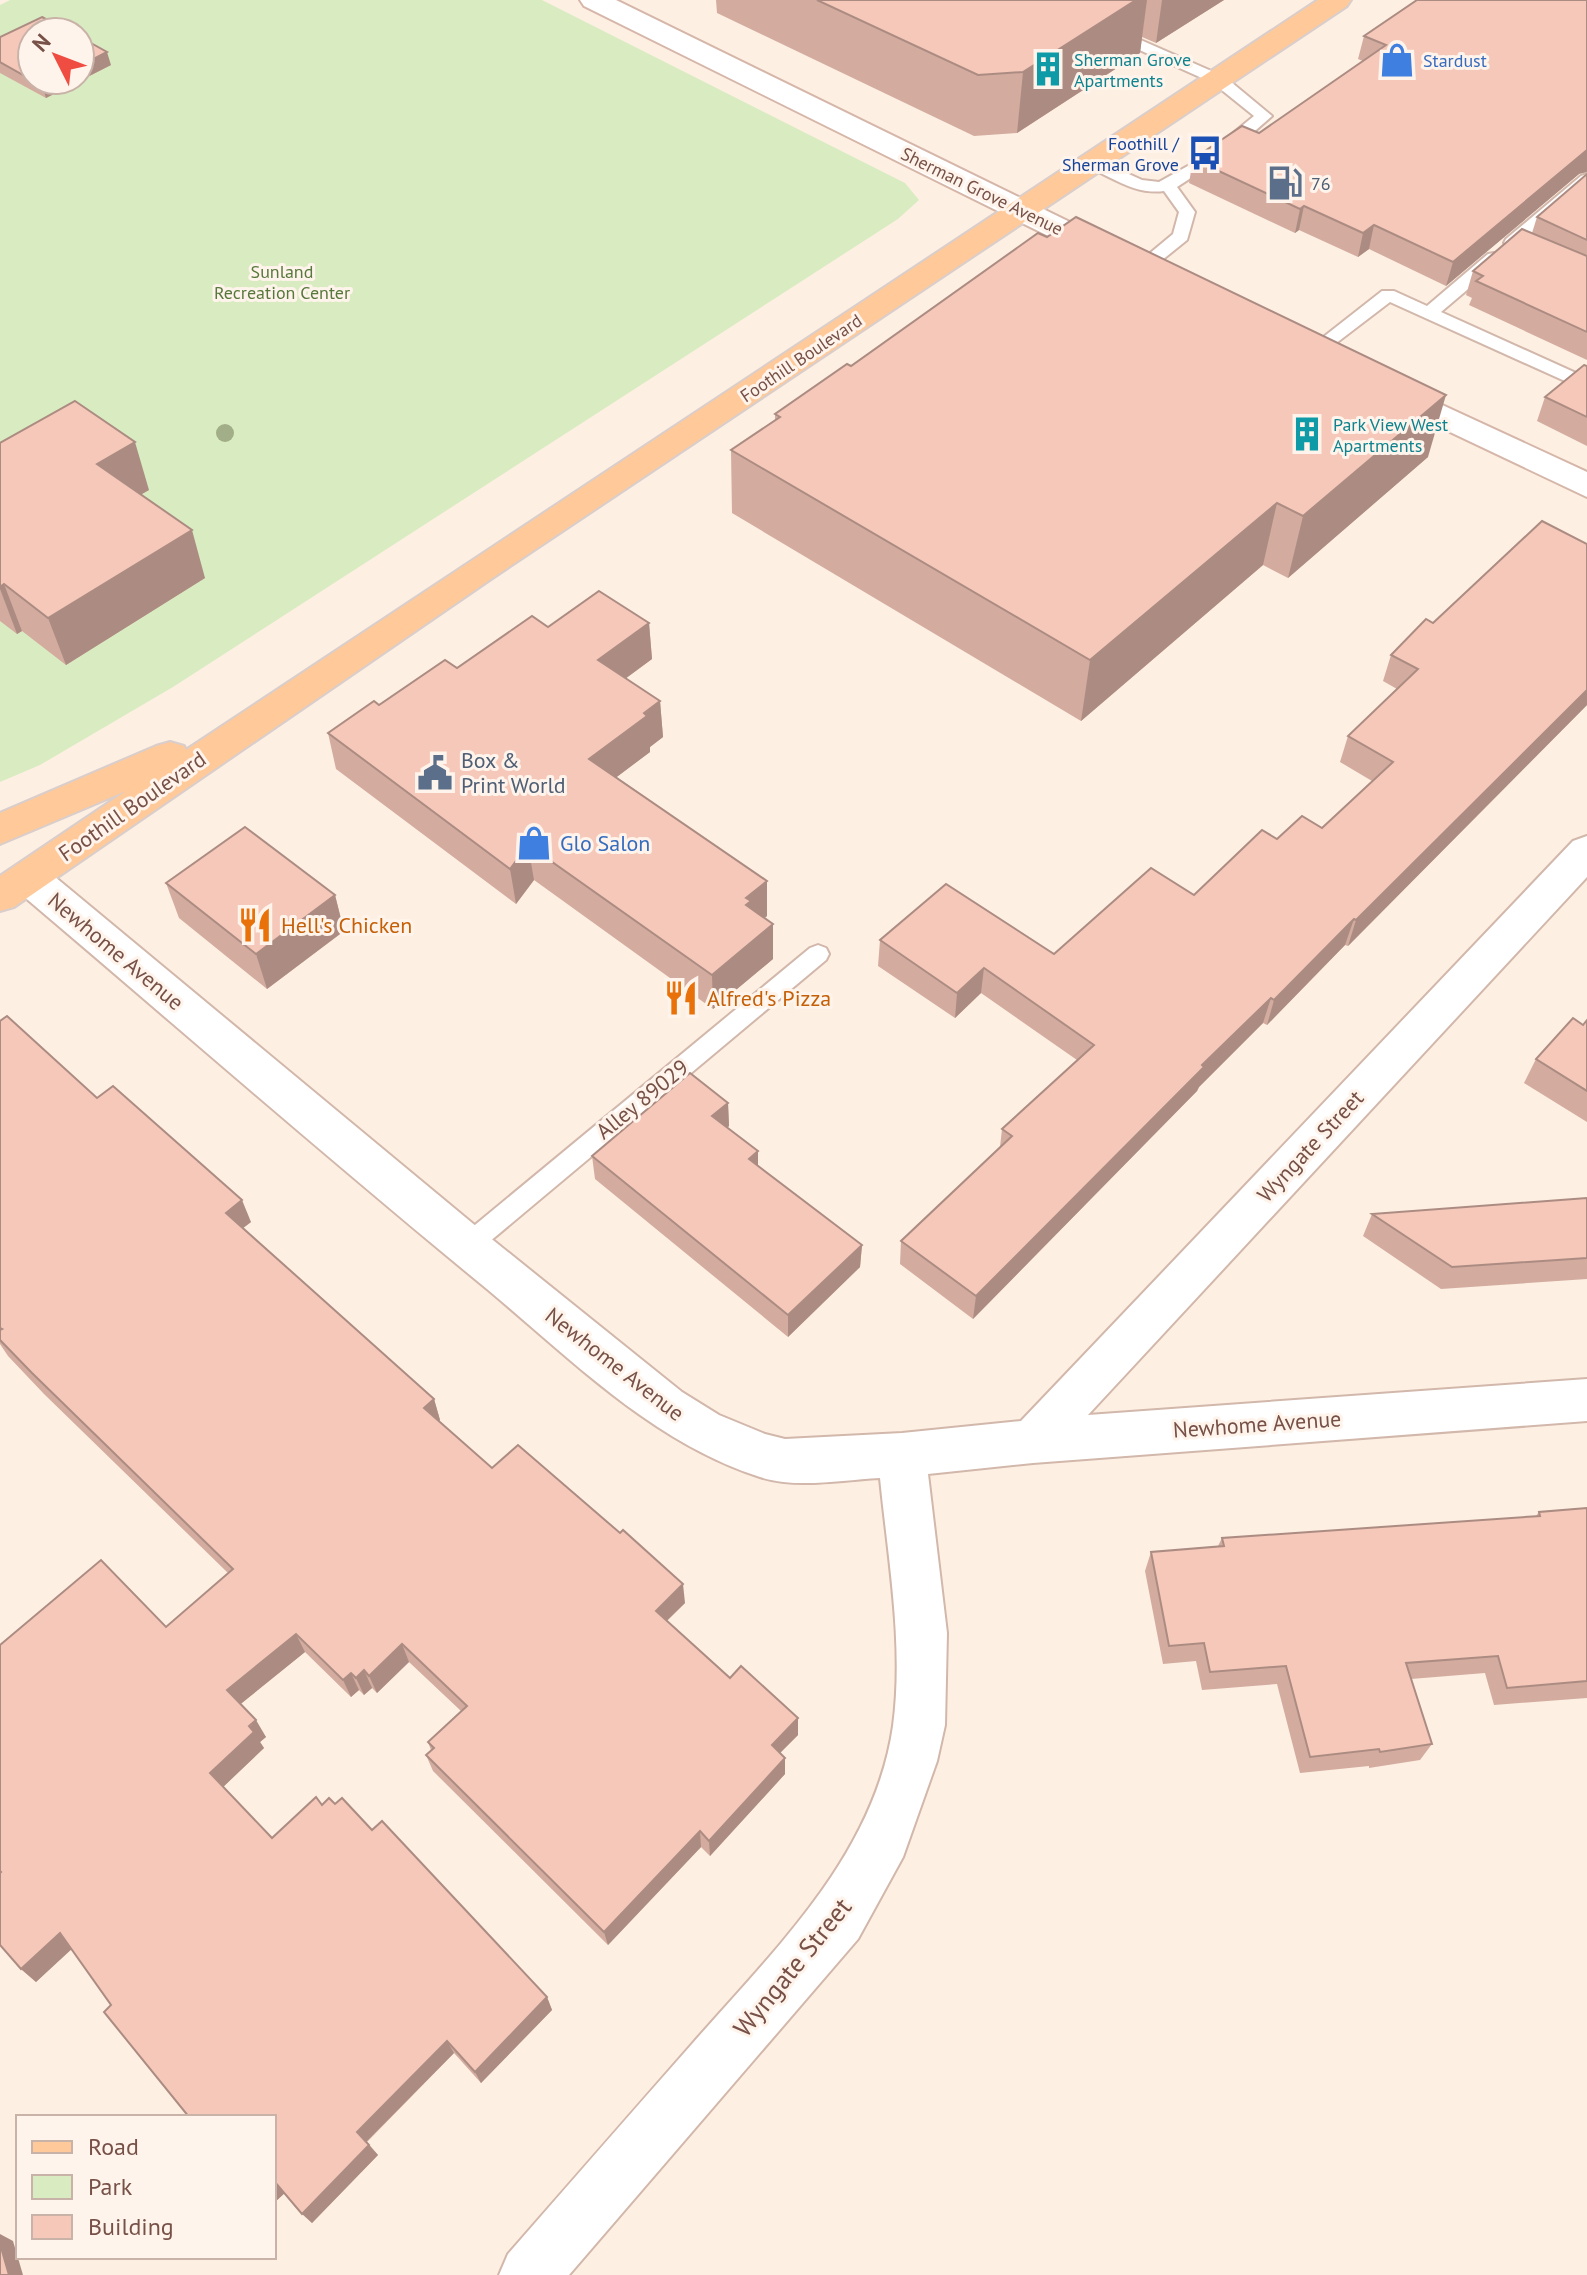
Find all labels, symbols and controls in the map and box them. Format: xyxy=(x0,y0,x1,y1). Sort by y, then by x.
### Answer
north arrow xyxy=(16,16,96,96)
text: N xyxy=(26,28,56,57)
shop icon: Stardust xyxy=(1378,41,1416,79)
place label: Sherman Grove Apartments xyxy=(1074,48,1191,92)
place label: Stardust xyxy=(1423,49,1487,72)
building icon: Sherman Grove Apartments xyxy=(1029,50,1067,88)
place label: Foothill / Sherman Grove xyxy=(1062,132,1181,176)
bus stop icon: Foothill / Sherman Grove xyxy=(1186,134,1224,172)
street label: Sherman Grove Avenue xyxy=(897,142,1067,240)
fuel station icon: 76 xyxy=(1266,164,1304,202)
place label: 76 xyxy=(1311,172,1331,195)
park label: Sunland Recreation Center xyxy=(214,260,350,304)
street label: Foothill Boulevard xyxy=(736,309,866,407)
place label: Park View West Apartments xyxy=(1333,413,1448,457)
building icon: Park View West Apartments xyxy=(1288,415,1326,453)
street label: Foothill Boulevard xyxy=(53,745,211,867)
place label: Box & Print World xyxy=(461,746,566,799)
public building icon: Box & Print World xyxy=(416,754,454,792)
shop icon: Glo Salon xyxy=(515,824,553,862)
place label: Glo Salon xyxy=(560,829,650,857)
street label: Newhome Avenue xyxy=(42,886,190,1016)
restaurant icon: Hell's Chicken xyxy=(236,906,274,944)
place label: Hell's Chicken xyxy=(281,911,412,939)
restaurant icon: Alfred's Pizza xyxy=(662,979,700,1017)
place label: Alfred's Pizza xyxy=(707,984,831,1012)
street label: Alley 89029 xyxy=(590,1053,694,1145)
street label: Wyngate Street xyxy=(1251,1084,1369,1208)
street label: Newhome Avenue xyxy=(540,1301,690,1427)
street label: Newhome Avenue xyxy=(1172,1404,1342,1444)
street label: Wyngate Street xyxy=(726,1891,858,2043)
legend xyxy=(16,2115,276,2259)
text: Road xyxy=(88,2131,139,2162)
text: Park xyxy=(88,2171,133,2202)
text: Building xyxy=(88,2211,174,2242)

